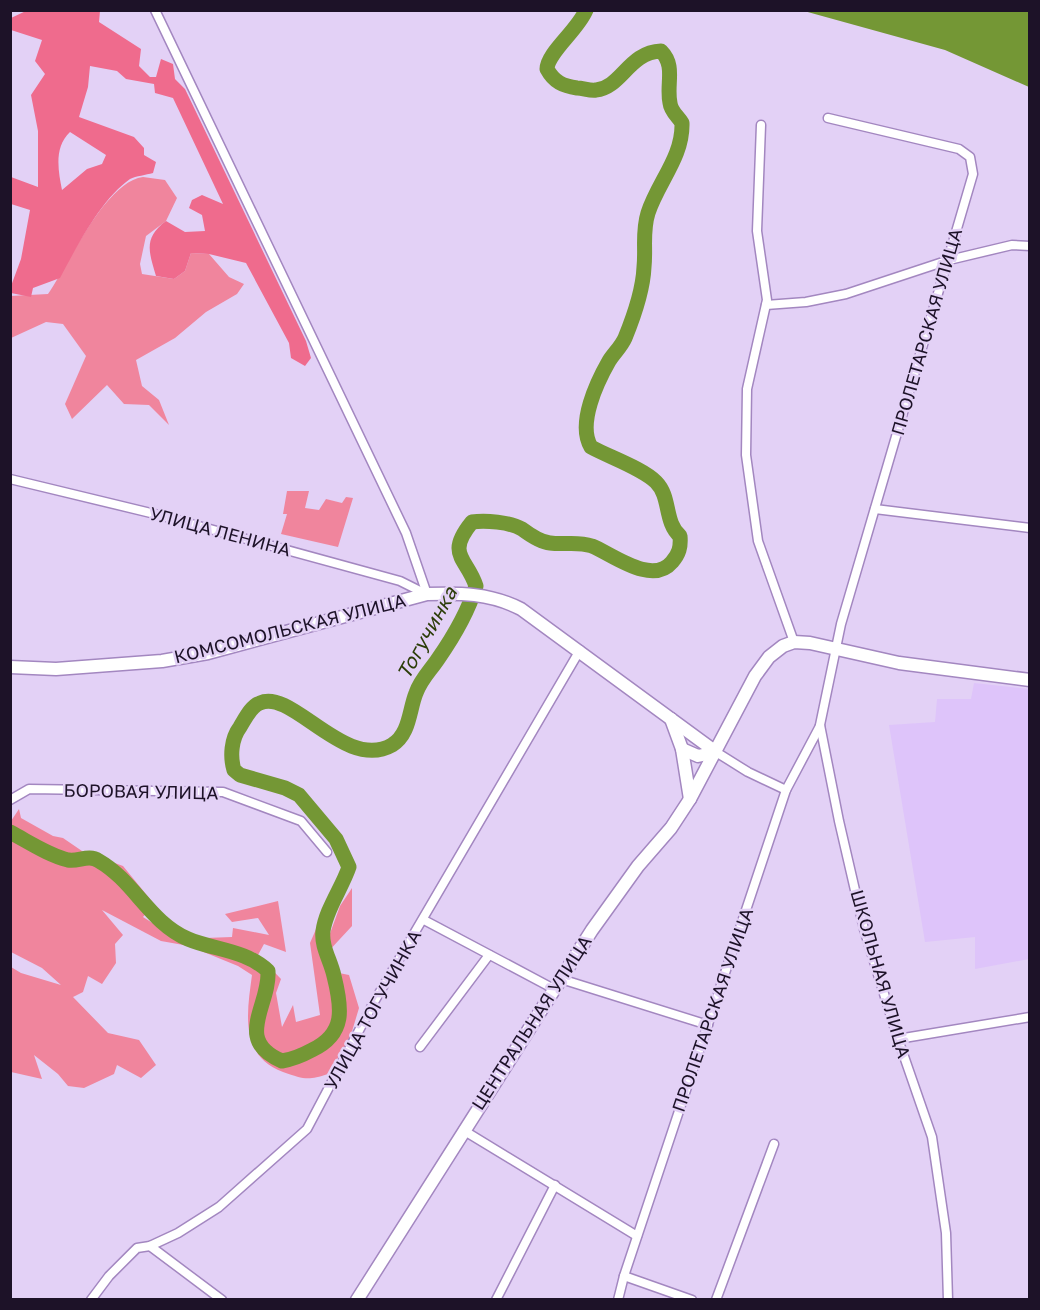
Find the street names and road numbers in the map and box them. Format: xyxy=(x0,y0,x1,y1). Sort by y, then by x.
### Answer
street label: ПРОЛЕТАРСКАЯ УЛИЦА xyxy=(886,226,966,438)
street label: УЛИЦА ЛЕНИНА xyxy=(147,502,293,560)
street label: КОМСОМОЛЬСКАЯ УЛИЦА xyxy=(172,589,408,667)
street label: БОРОВАЯ УЛИЦА xyxy=(63,779,219,803)
street label: ШКОЛЬНАЯ УЛИЦА xyxy=(846,887,916,1060)
street label: ПРОЛЕТАРСКАЯ УЛИЦА xyxy=(667,905,757,1115)
street label: УЛИЦА ТОГУЧИНКА xyxy=(319,926,425,1093)
street label: ЦЕНТРАЛЬНАЯ УЛИЦА xyxy=(467,931,596,1114)

